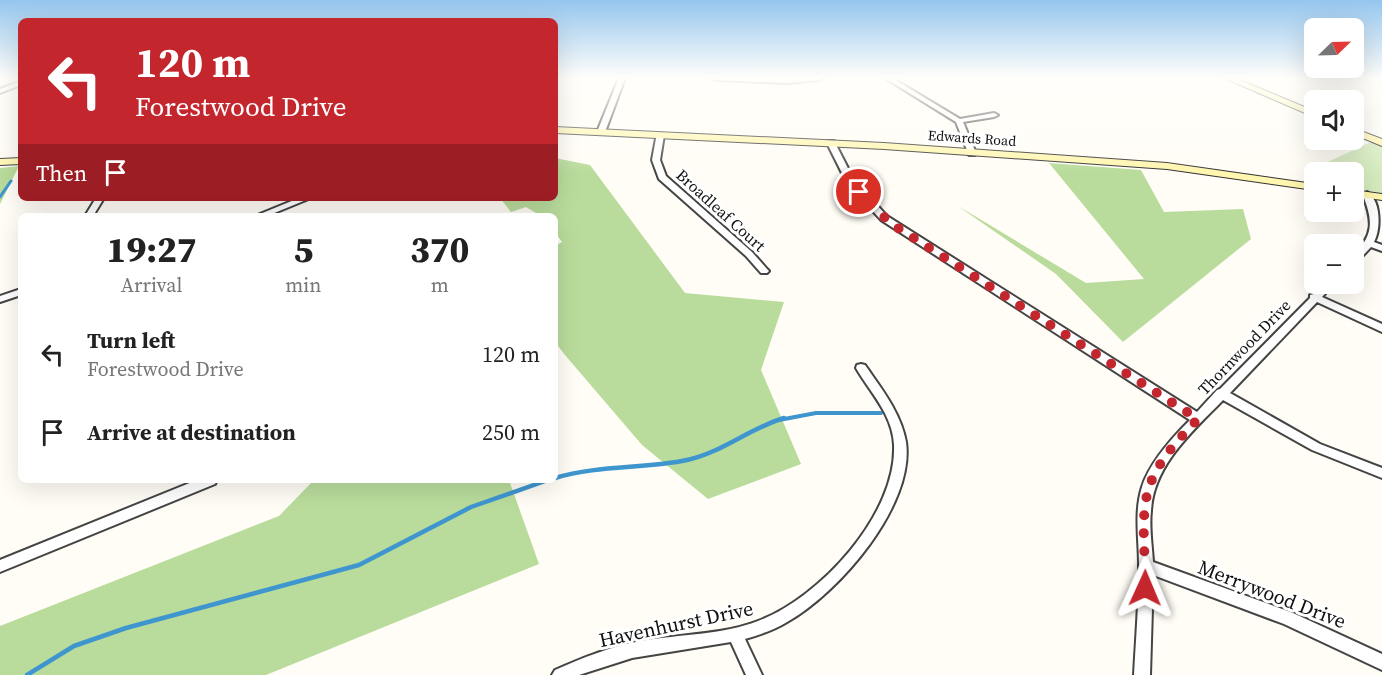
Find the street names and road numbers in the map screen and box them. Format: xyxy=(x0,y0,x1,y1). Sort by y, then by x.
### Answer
street label: Edwards Road xyxy=(927,125,1017,151)
street label: Broadleaf Court xyxy=(672,164,771,257)
street label: Thornwood Drive xyxy=(1193,294,1295,400)
street label: Merrywood Drive xyxy=(1194,553,1350,635)
street label: Havenhurst Drive xyxy=(596,594,756,654)

